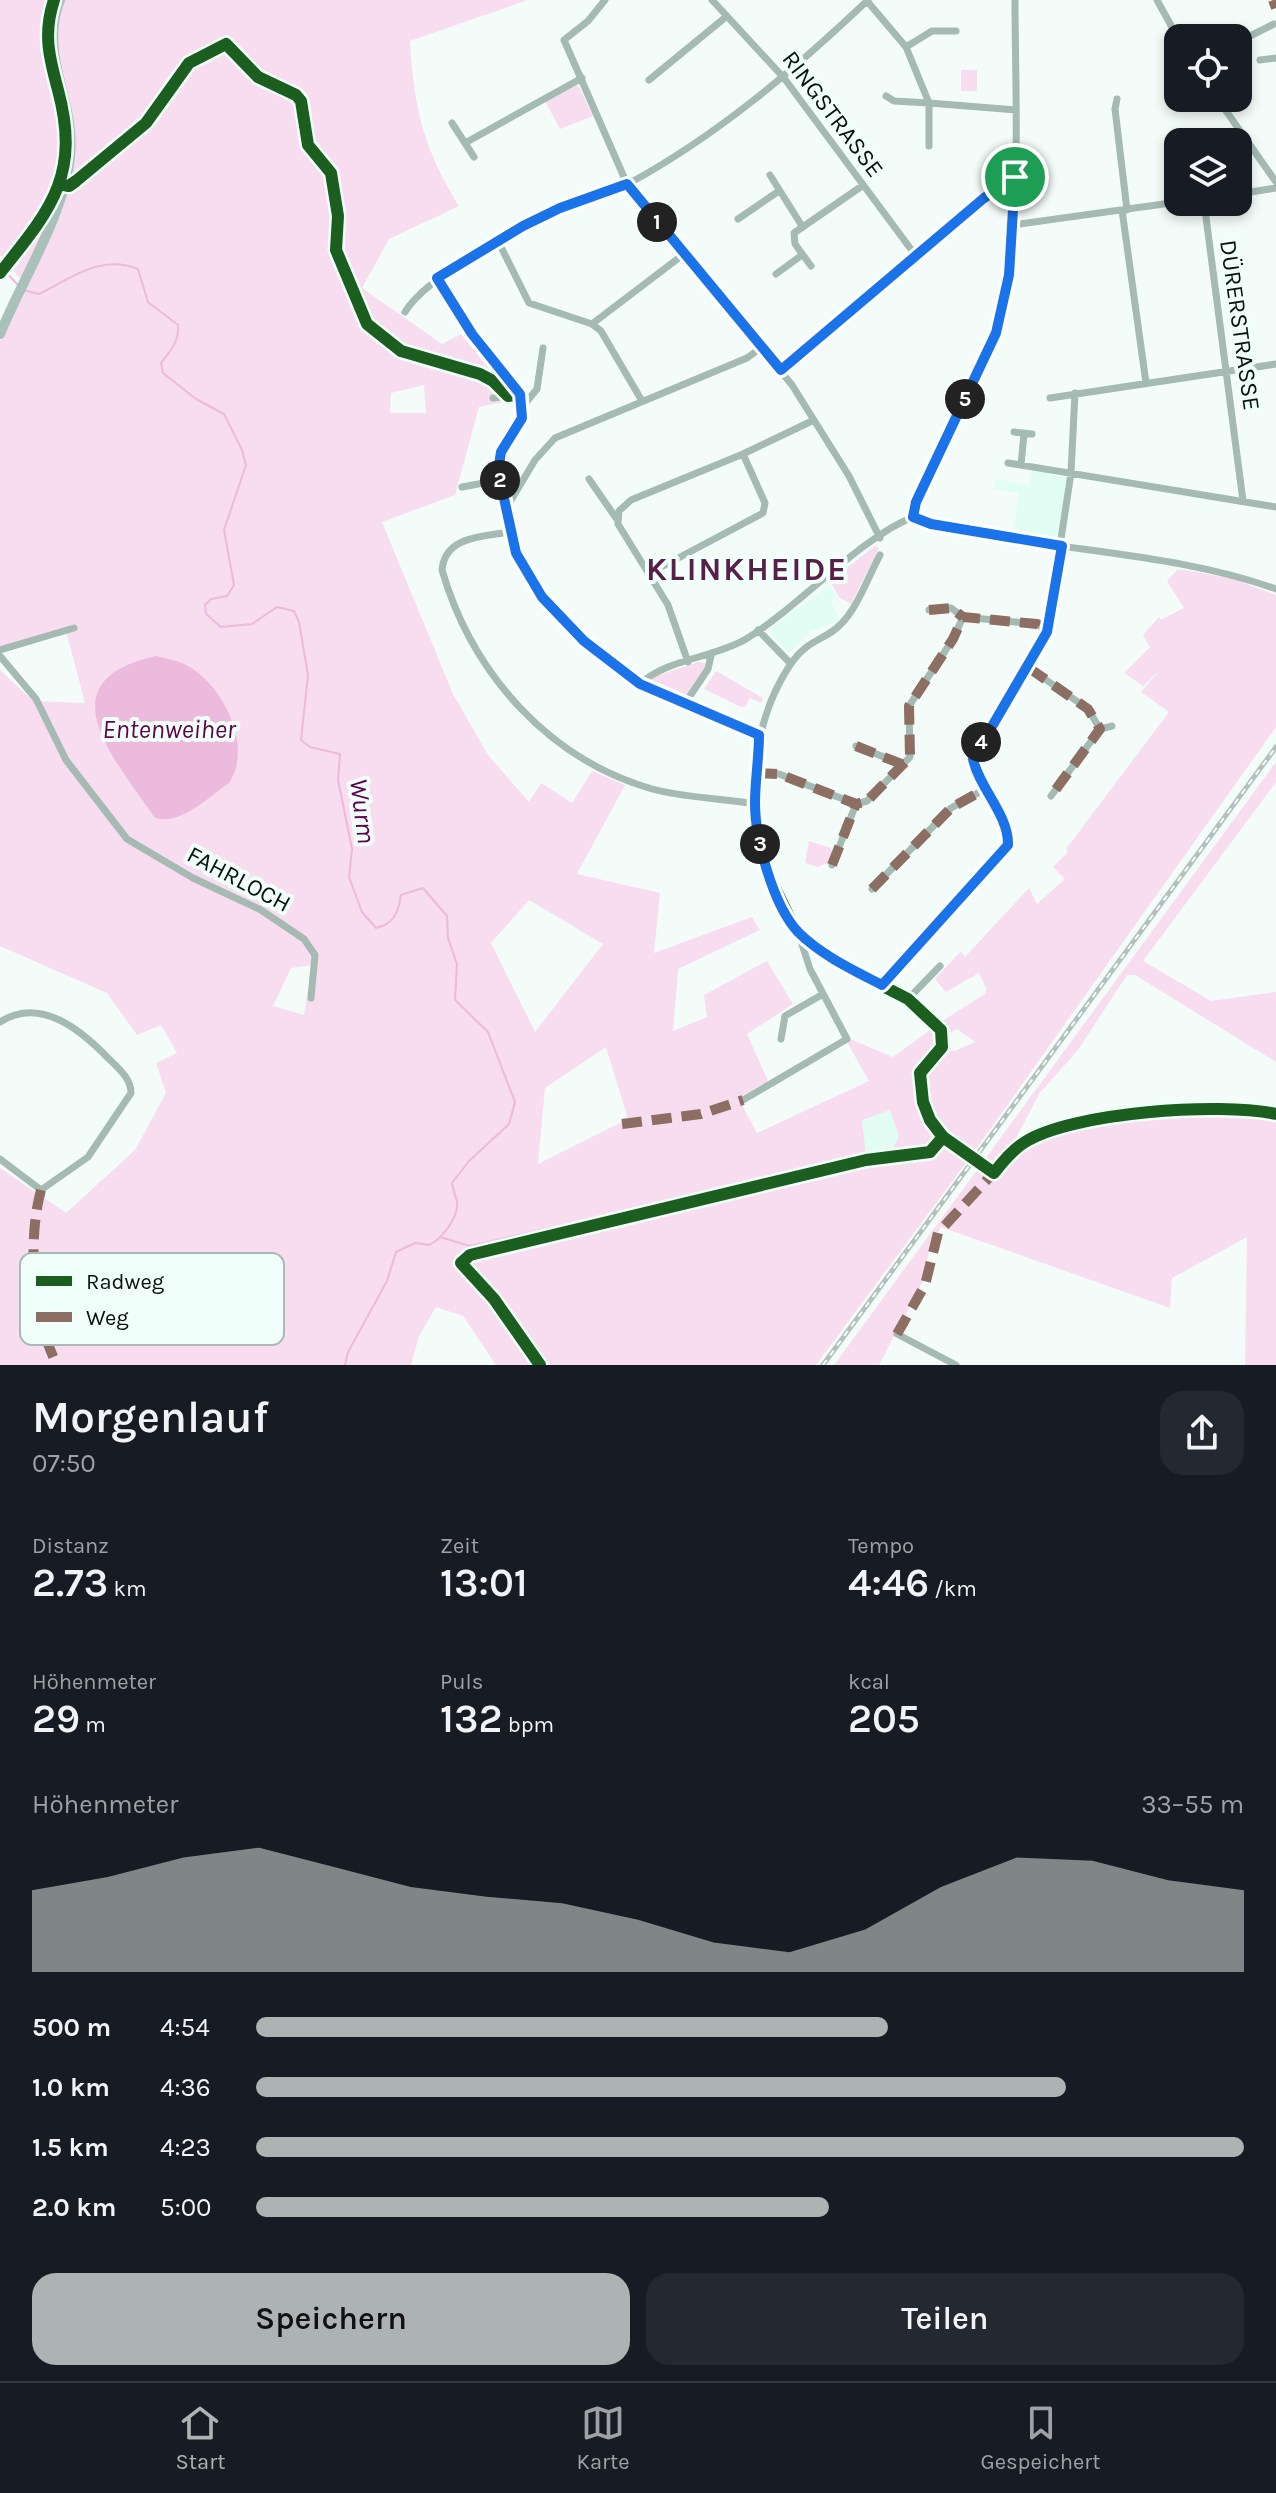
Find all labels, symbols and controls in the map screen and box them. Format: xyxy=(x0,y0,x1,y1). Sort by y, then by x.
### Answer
map controls xyxy=(1164,24,1252,216)
button: locate xyxy=(1164,24,1252,112)
street label: RINGSTRASSE xyxy=(776,45,890,183)
button: layers xyxy=(1164,128,1252,216)
pin xyxy=(981,143,1049,211)
icon: arrive xyxy=(993,155,1037,199)
pin: 1 xyxy=(637,202,677,242)
text: 1 xyxy=(653,209,661,235)
street label: DÜRERSTRASSE xyxy=(1214,238,1266,412)
pin: 5 xyxy=(945,379,985,419)
text: 5 xyxy=(959,386,971,412)
pin: 2 xyxy=(480,460,520,500)
text: 2 xyxy=(493,467,507,493)
district label: KLINKHEIDE xyxy=(646,551,848,588)
water label: Entenweiher xyxy=(102,714,237,745)
pin: 4 xyxy=(961,722,1001,762)
text: 4 xyxy=(974,729,988,755)
water label: Wurm xyxy=(343,777,382,845)
pin: 3 xyxy=(740,824,780,864)
text: 3 xyxy=(753,831,767,857)
street label: FAHRLOCH xyxy=(182,840,296,918)
legend xyxy=(20,1253,284,1345)
text: Radweg xyxy=(86,1269,165,1295)
text: Weg xyxy=(86,1305,129,1331)
button: share xyxy=(1160,1391,1244,1475)
text: Morgenlauf xyxy=(32,1392,269,1443)
text: 07:50 xyxy=(32,1448,96,1479)
text: Distanz xyxy=(32,1533,109,1559)
text: Zeit xyxy=(440,1533,479,1559)
text: Tempo xyxy=(848,1533,914,1559)
text: 2.73 xyxy=(32,1559,108,1606)
text: 13:01 xyxy=(440,1559,528,1606)
text: 4:46 xyxy=(848,1559,929,1606)
text: km xyxy=(108,1576,146,1602)
text: /km xyxy=(929,1576,977,1602)
text: Höhenmeter xyxy=(32,1669,156,1695)
text: Puls xyxy=(440,1669,483,1695)
text: kcal xyxy=(848,1669,890,1695)
text: 29 xyxy=(32,1695,80,1742)
text: 132 xyxy=(440,1695,502,1742)
text: 205 xyxy=(848,1695,920,1742)
text: m xyxy=(80,1712,106,1738)
text: bpm xyxy=(502,1712,554,1738)
text: Höhenmeter xyxy=(32,1789,179,1820)
text: 33–55 m xyxy=(1141,1789,1244,1820)
text: 500 m xyxy=(32,2012,111,2043)
text: 4:54 xyxy=(160,2012,210,2043)
text: 1.0 km xyxy=(32,2072,110,2103)
text: 4:36 xyxy=(160,2072,211,2103)
text: 1.5 km xyxy=(32,2132,109,2163)
text: 4:23 xyxy=(160,2132,211,2163)
text: 2.0 km xyxy=(32,2192,116,2223)
text: 5:00 xyxy=(160,2192,212,2223)
button: Speichern xyxy=(32,2273,630,2365)
button: Teilen xyxy=(646,2273,1244,2365)
tab: Start xyxy=(176,2401,225,2475)
tab: Karte xyxy=(577,2401,630,2475)
tab: Gespeichert xyxy=(981,2401,1100,2475)

